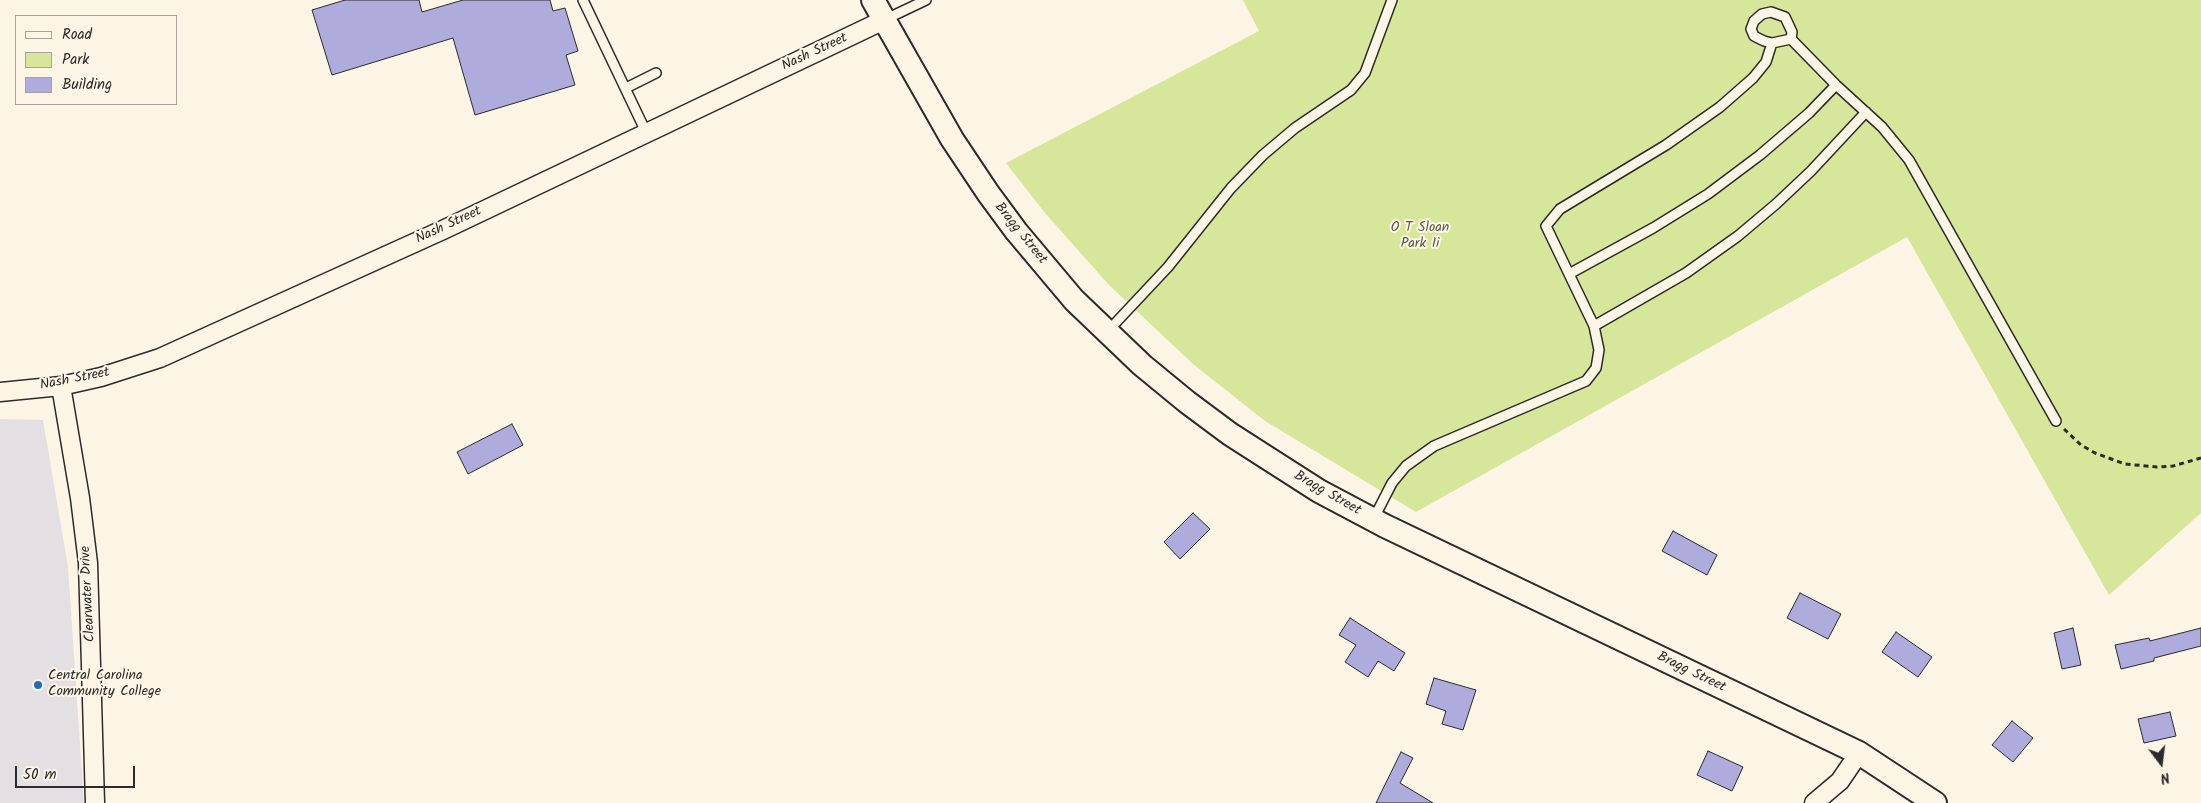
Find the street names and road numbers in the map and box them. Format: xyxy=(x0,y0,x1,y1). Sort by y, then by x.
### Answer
street label: Nash Street xyxy=(779,30,851,76)
street label: Bragg Street xyxy=(990,200,1050,268)
street label: Nash Street xyxy=(413,203,485,249)
street label: Nash Street xyxy=(39,365,111,395)
street label: Bragg Street xyxy=(1291,468,1363,520)
street label: Clearwater Drive xyxy=(78,545,100,643)
street label: Bragg Street xyxy=(1654,649,1728,697)

